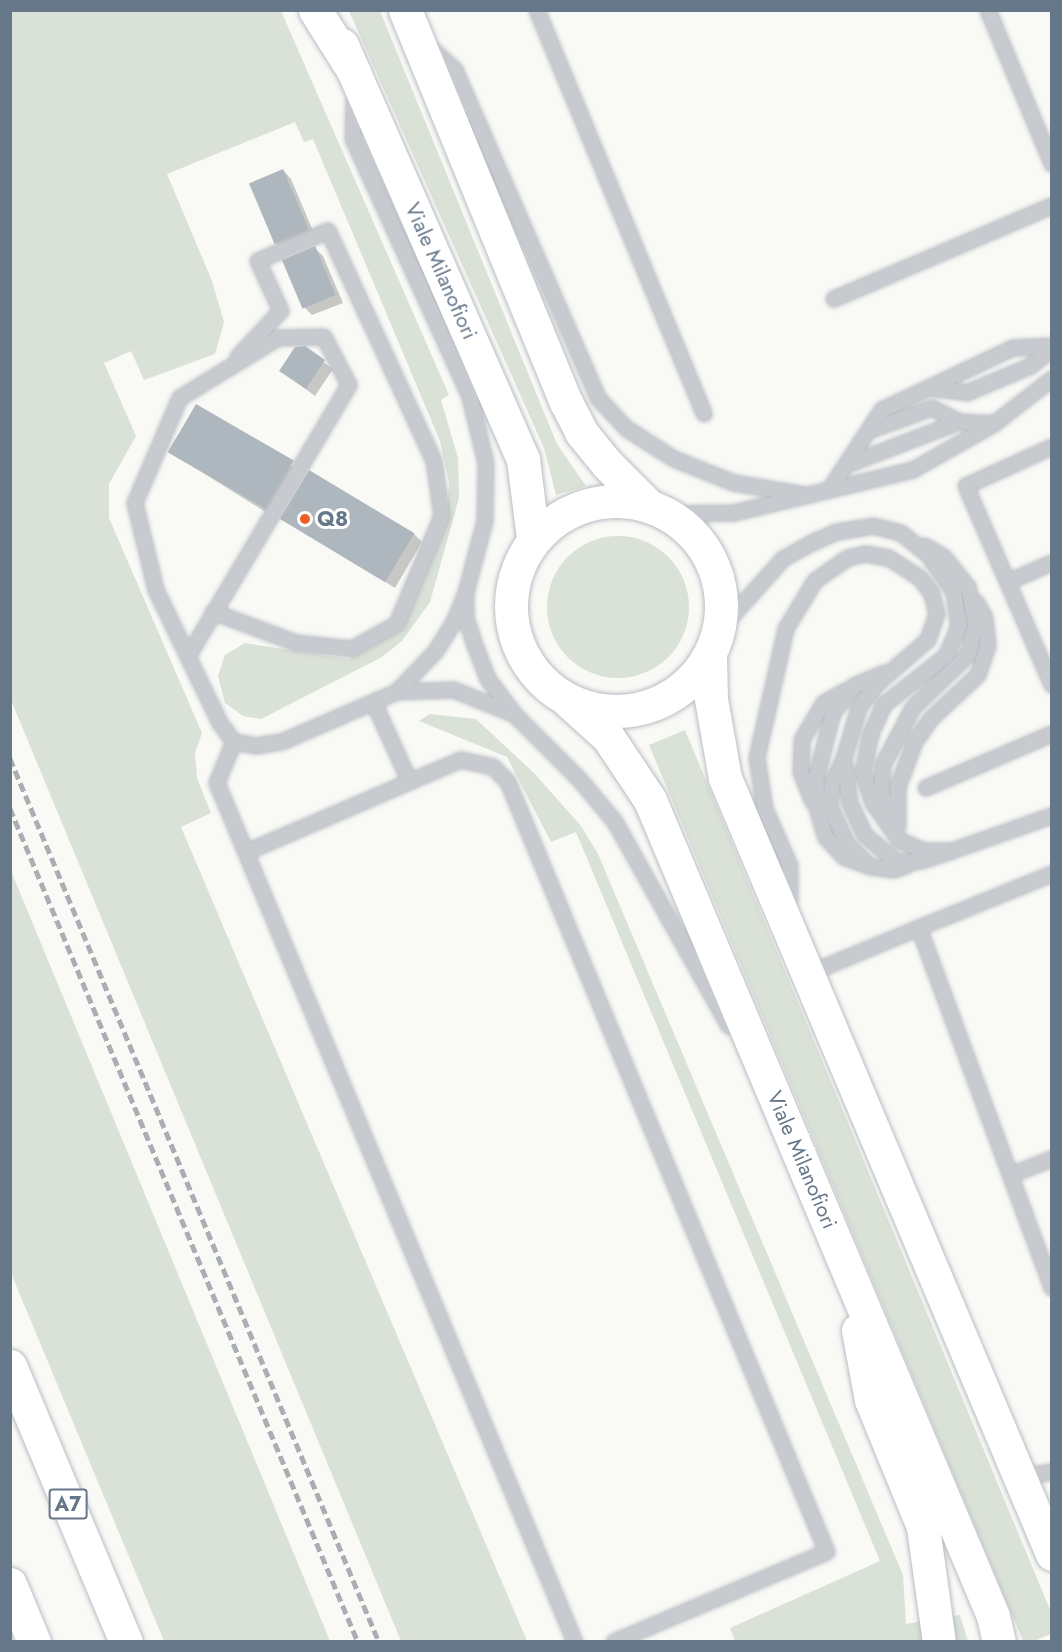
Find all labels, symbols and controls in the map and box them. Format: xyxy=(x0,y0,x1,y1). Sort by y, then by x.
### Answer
street label: Viale Milanofiori xyxy=(400,199,482,343)
place label: Q8 xyxy=(317,506,348,532)
marker: Q8 xyxy=(298,512,312,526)
street label: Viale Milanofiori xyxy=(762,1087,842,1233)
road number: A7 xyxy=(48,1487,88,1521)

